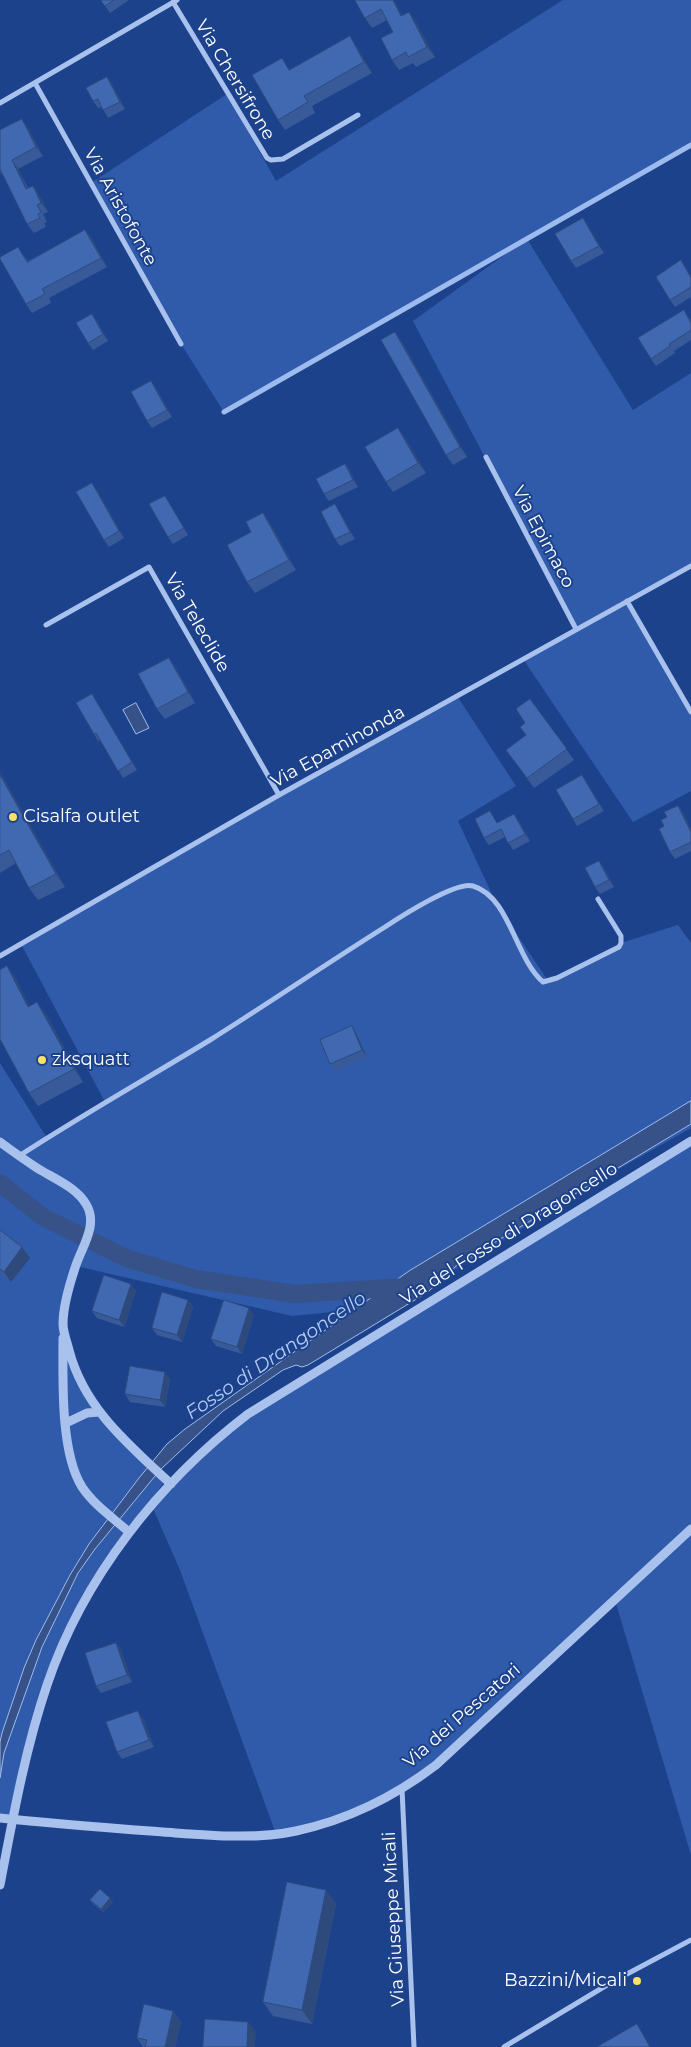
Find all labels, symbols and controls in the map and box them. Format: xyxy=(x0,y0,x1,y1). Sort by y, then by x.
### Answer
street label: Via Chersifrone xyxy=(191,16,279,144)
street label: Via Aristofonte xyxy=(79,144,161,270)
street label: Via Epimaco xyxy=(507,482,579,592)
street label: Via Teleclide xyxy=(160,569,234,677)
street label: Via Epaminonda xyxy=(267,701,409,793)
place label: Cisalfa outlet xyxy=(23,806,140,828)
marker: Cisalfa outlet xyxy=(7,811,19,823)
place label: zksquatt xyxy=(52,1049,130,1071)
marker: zksquatt xyxy=(36,1054,48,1066)
street label: Via del Fosso di Dragoncello xyxy=(396,1158,622,1310)
water label: Fosso di Drangoncello xyxy=(181,1287,371,1425)
street label: Via dei Pescatori xyxy=(399,1659,525,1773)
street label: Via Giuseppe Micali xyxy=(379,1831,409,2007)
place label: Bazzini/Micali xyxy=(504,1970,627,1992)
marker: Bazzini/Micali xyxy=(631,1975,643,1987)

